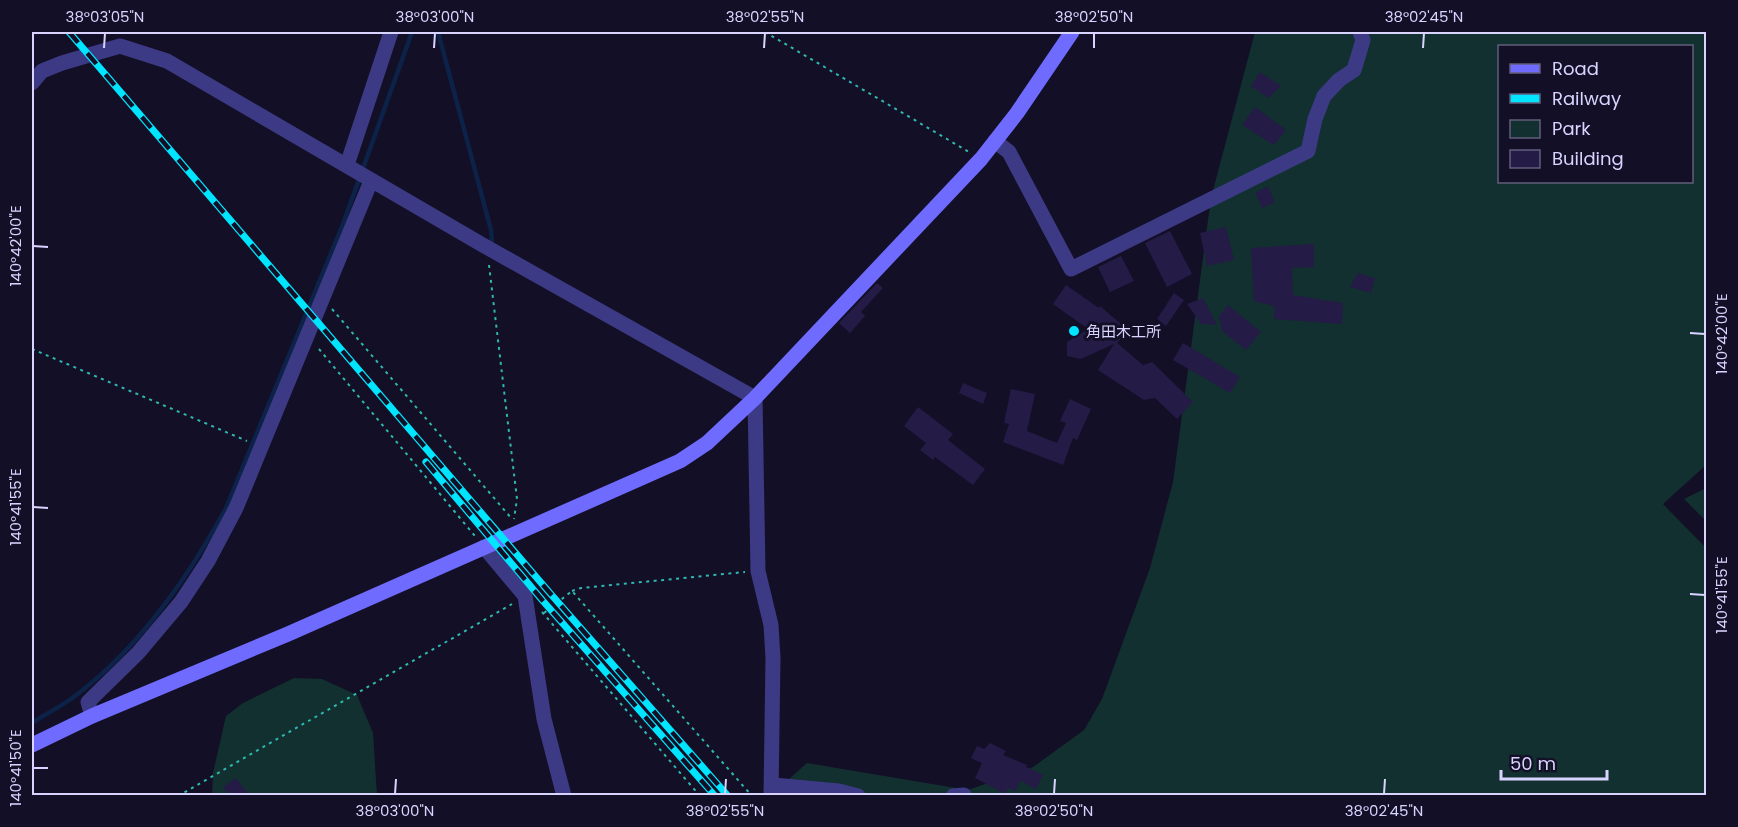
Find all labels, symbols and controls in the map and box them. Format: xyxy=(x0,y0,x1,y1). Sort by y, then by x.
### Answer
text: 38°03'05"N xyxy=(66,6,144,27)
text: 38°03'00"N xyxy=(396,6,474,27)
text: 38°02'55"N xyxy=(726,6,804,27)
text: 38°02'50"N xyxy=(1055,6,1133,27)
text: 38°02'45"N xyxy=(1385,6,1463,27)
legend xyxy=(1498,45,1693,183)
text: Road xyxy=(1552,56,1599,81)
text: Railway xyxy=(1552,86,1621,111)
text: Park xyxy=(1552,116,1591,141)
text: Building xyxy=(1552,146,1624,171)
text: 140°42'00"E xyxy=(5,205,26,287)
text: 140°42'00"E xyxy=(1711,293,1732,375)
place label: 角田木工所 xyxy=(1086,321,1161,342)
marker: 角田木工所 xyxy=(1067,324,1081,338)
text: 140°41'55"E xyxy=(5,468,26,546)
text: 140°41'55"E xyxy=(1711,556,1732,634)
text: 140°41'50"E xyxy=(5,729,26,807)
scale bar xyxy=(1501,743,1608,781)
text: 50 m xyxy=(1510,751,1556,776)
text: 38°03'00"N xyxy=(356,800,434,821)
text: 38°02'55"N xyxy=(686,800,764,821)
text: 38°02'50"N xyxy=(1015,800,1093,821)
text: 38°02'45"N xyxy=(1345,800,1423,821)

